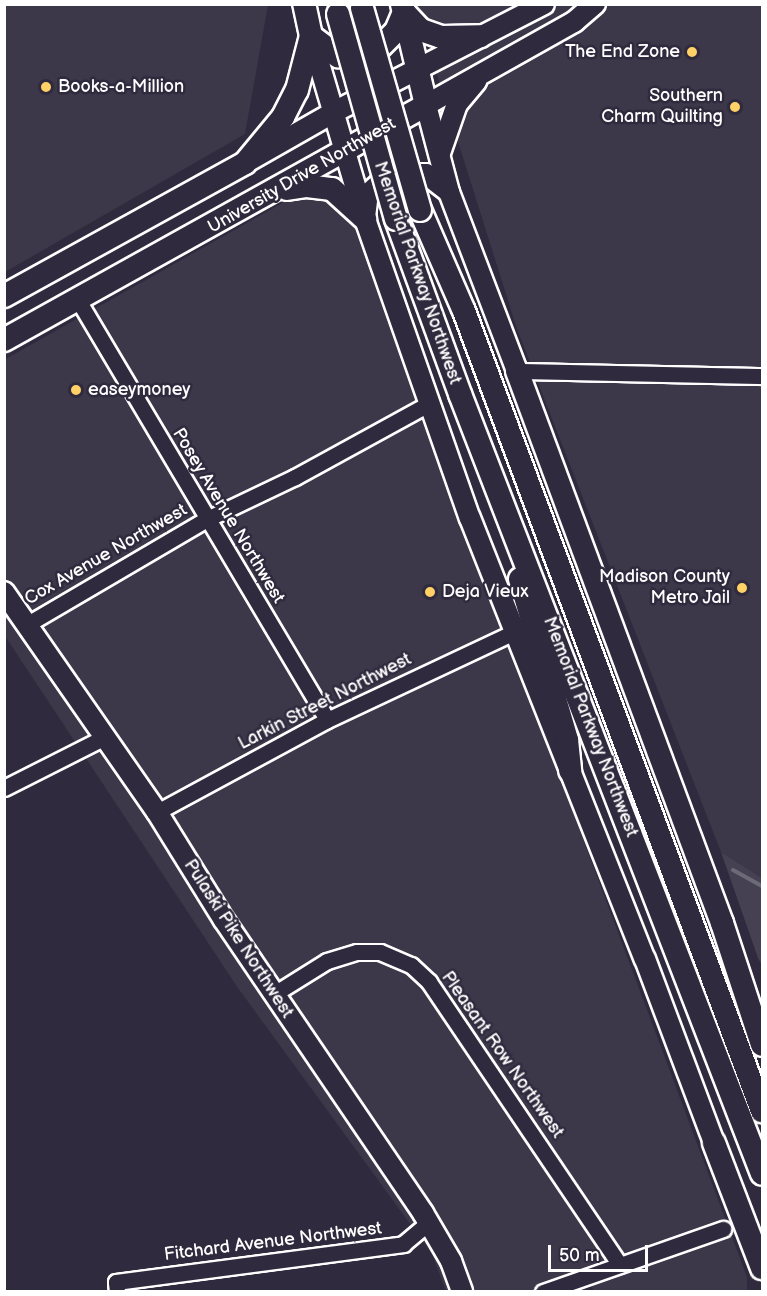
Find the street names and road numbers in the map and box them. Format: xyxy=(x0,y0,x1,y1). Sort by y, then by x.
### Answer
street label: University Drive Northwest xyxy=(204,113,400,239)
street label: Memorial Parkway Northwest xyxy=(369,158,465,388)
street label: Posey Avenue Northwest xyxy=(167,424,289,608)
street label: Cox Avenue Northwest xyxy=(21,500,191,610)
street label: Memorial Parkway Northwest xyxy=(538,613,642,841)
street label: Larkin Street Northwest xyxy=(235,649,415,755)
street label: Pulaski Pike Northwest xyxy=(179,856,297,1022)
street label: Pleasant Row Northwest xyxy=(436,968,568,1142)
street label: Fitchard Avenue Northwest xyxy=(163,1218,383,1266)

